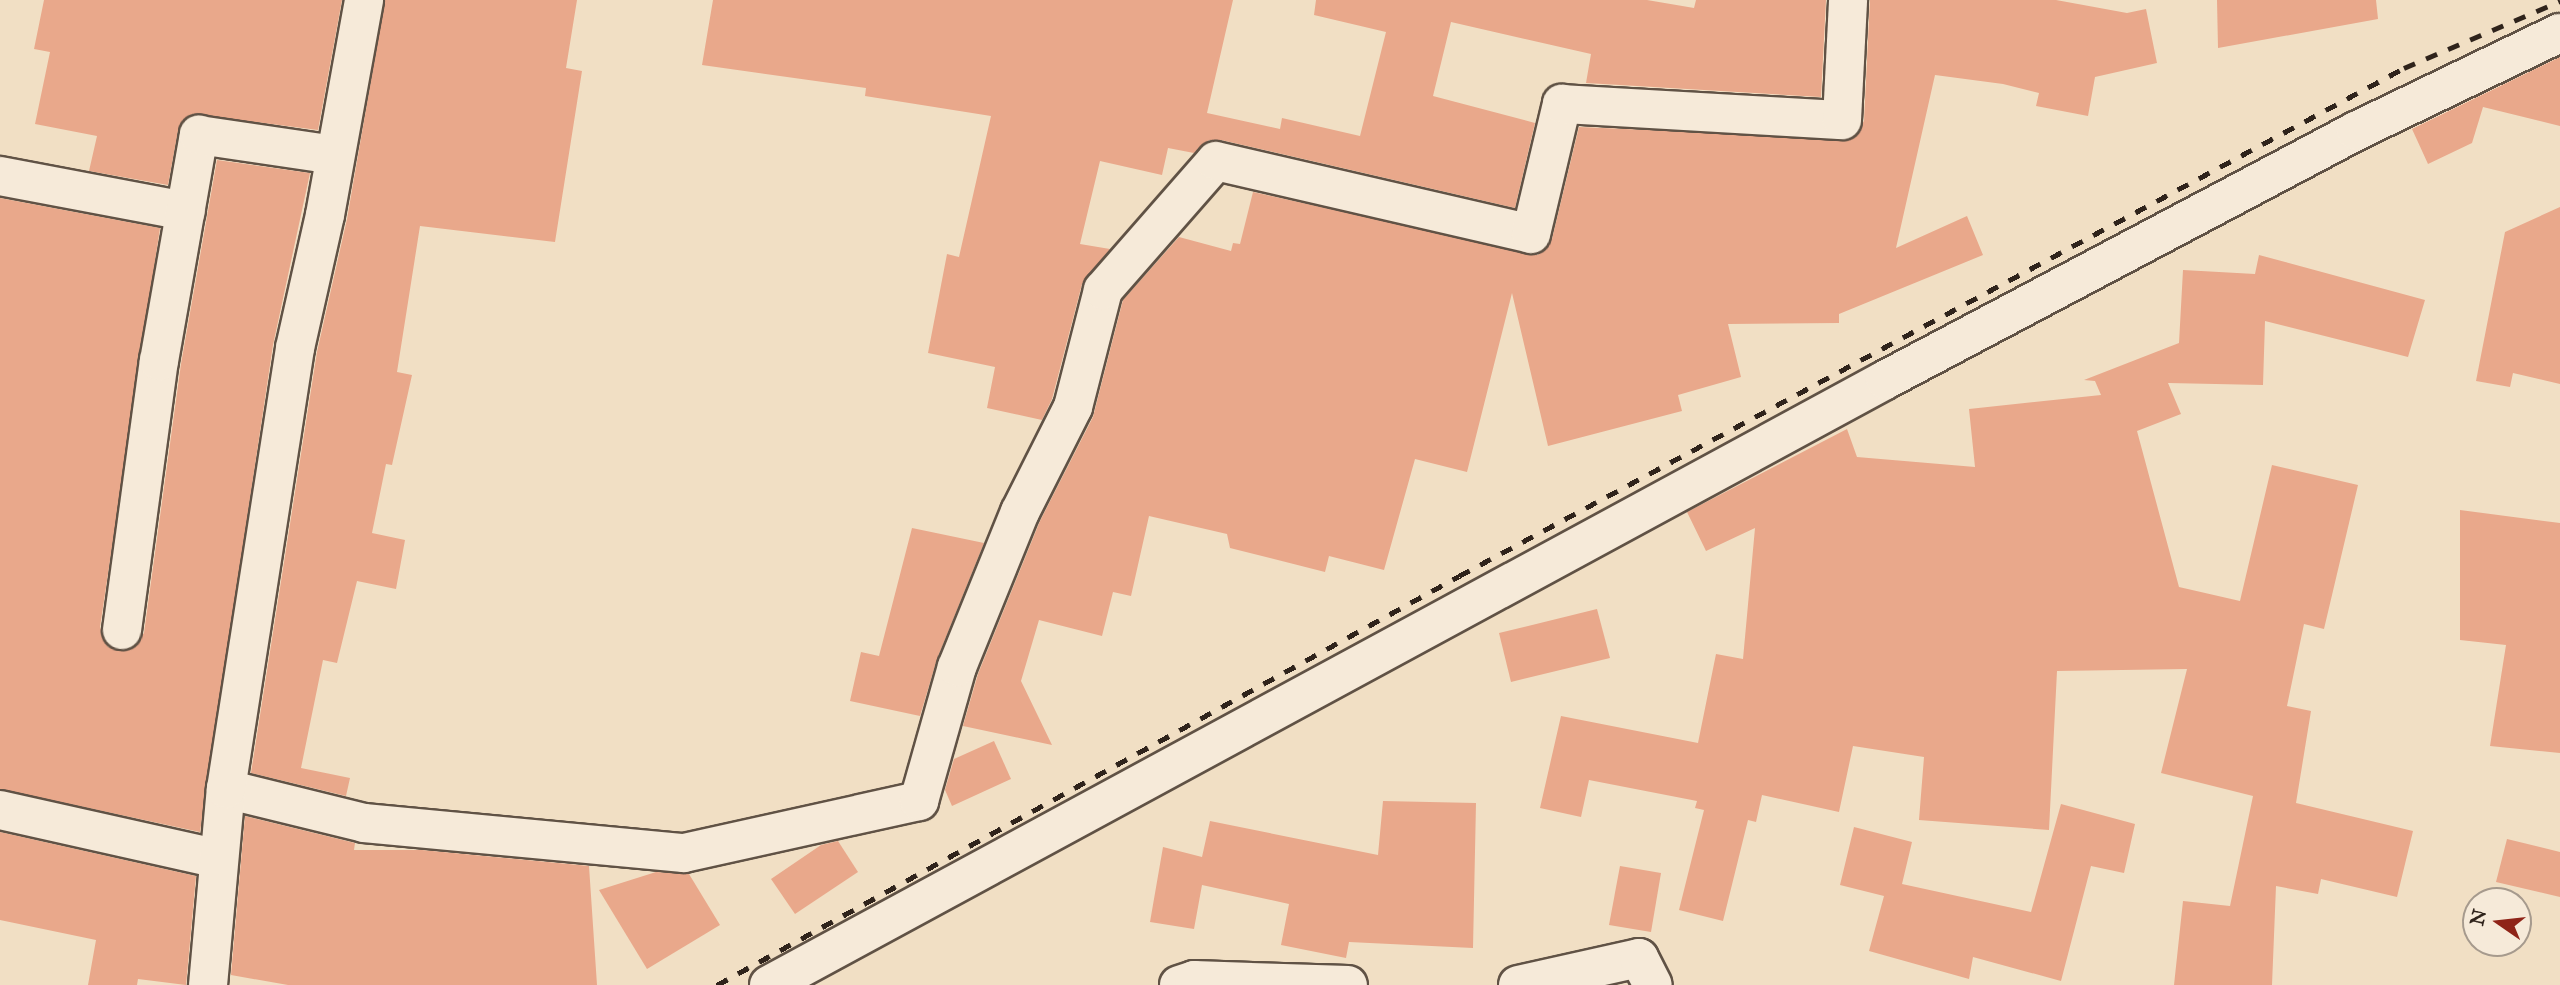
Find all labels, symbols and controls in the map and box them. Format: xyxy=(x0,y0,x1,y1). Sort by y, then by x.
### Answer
north arrow xyxy=(2462,887,2532,957)
text: N xyxy=(2465,907,2491,928)

